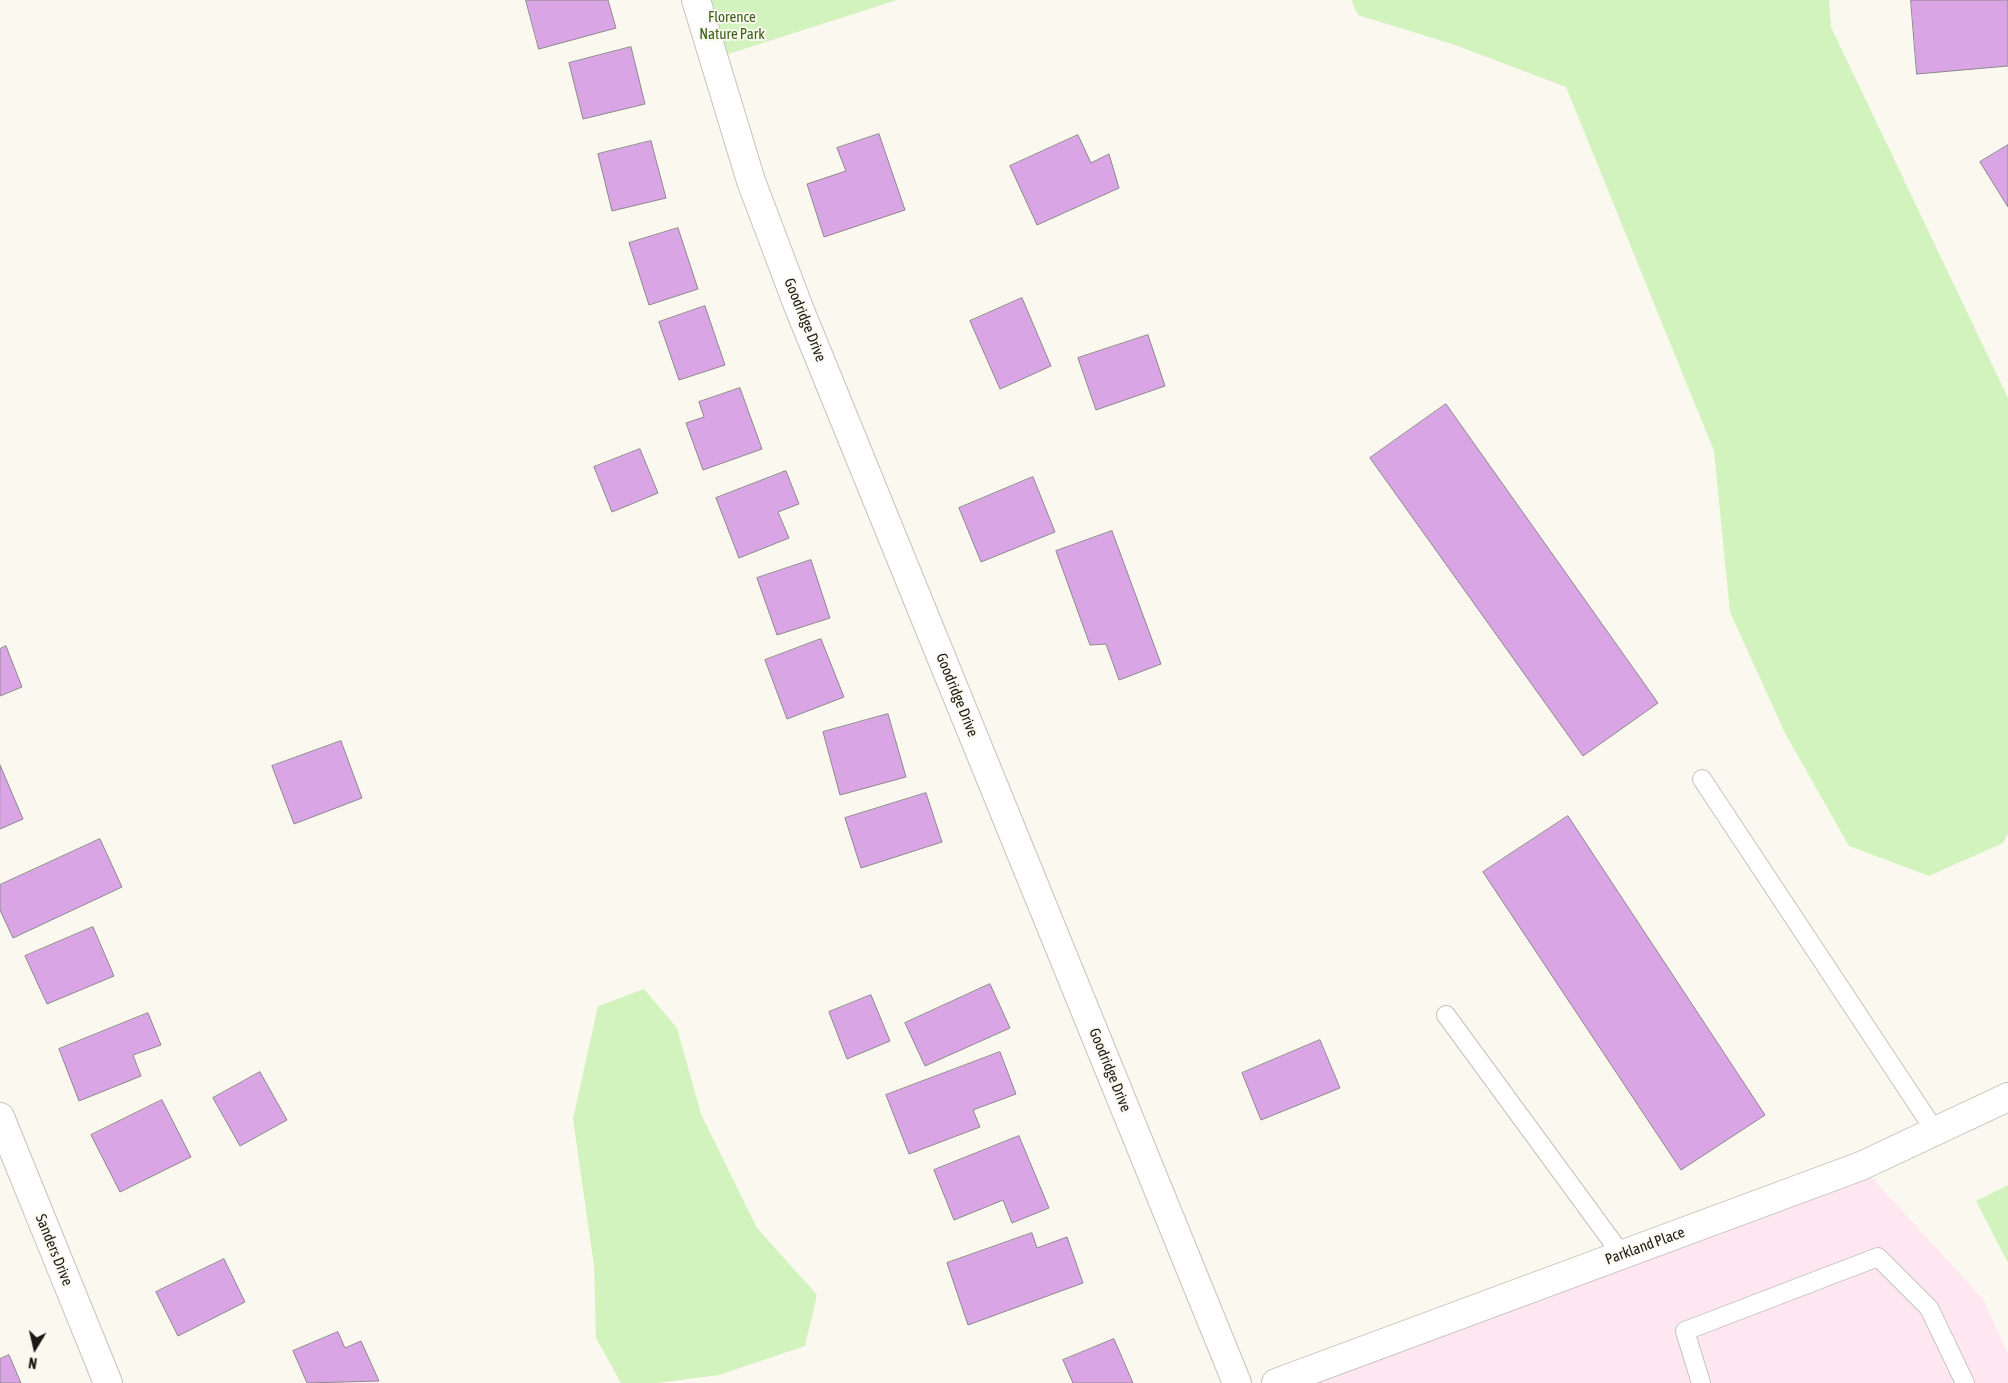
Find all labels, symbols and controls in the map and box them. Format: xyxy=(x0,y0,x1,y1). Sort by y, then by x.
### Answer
park label: Florence Nature Park xyxy=(699,8,765,43)
street label: Goodridge Drive xyxy=(780,276,830,364)
street label: Goodridge Drive xyxy=(932,651,982,739)
street label: Goodridge Drive xyxy=(1085,1026,1135,1114)
street label: Sanders Drive xyxy=(32,1212,76,1288)
street label: Parkland Place xyxy=(1603,1223,1687,1269)
north arrow xyxy=(10,1323,60,1373)
text: N xyxy=(27,1354,38,1371)

